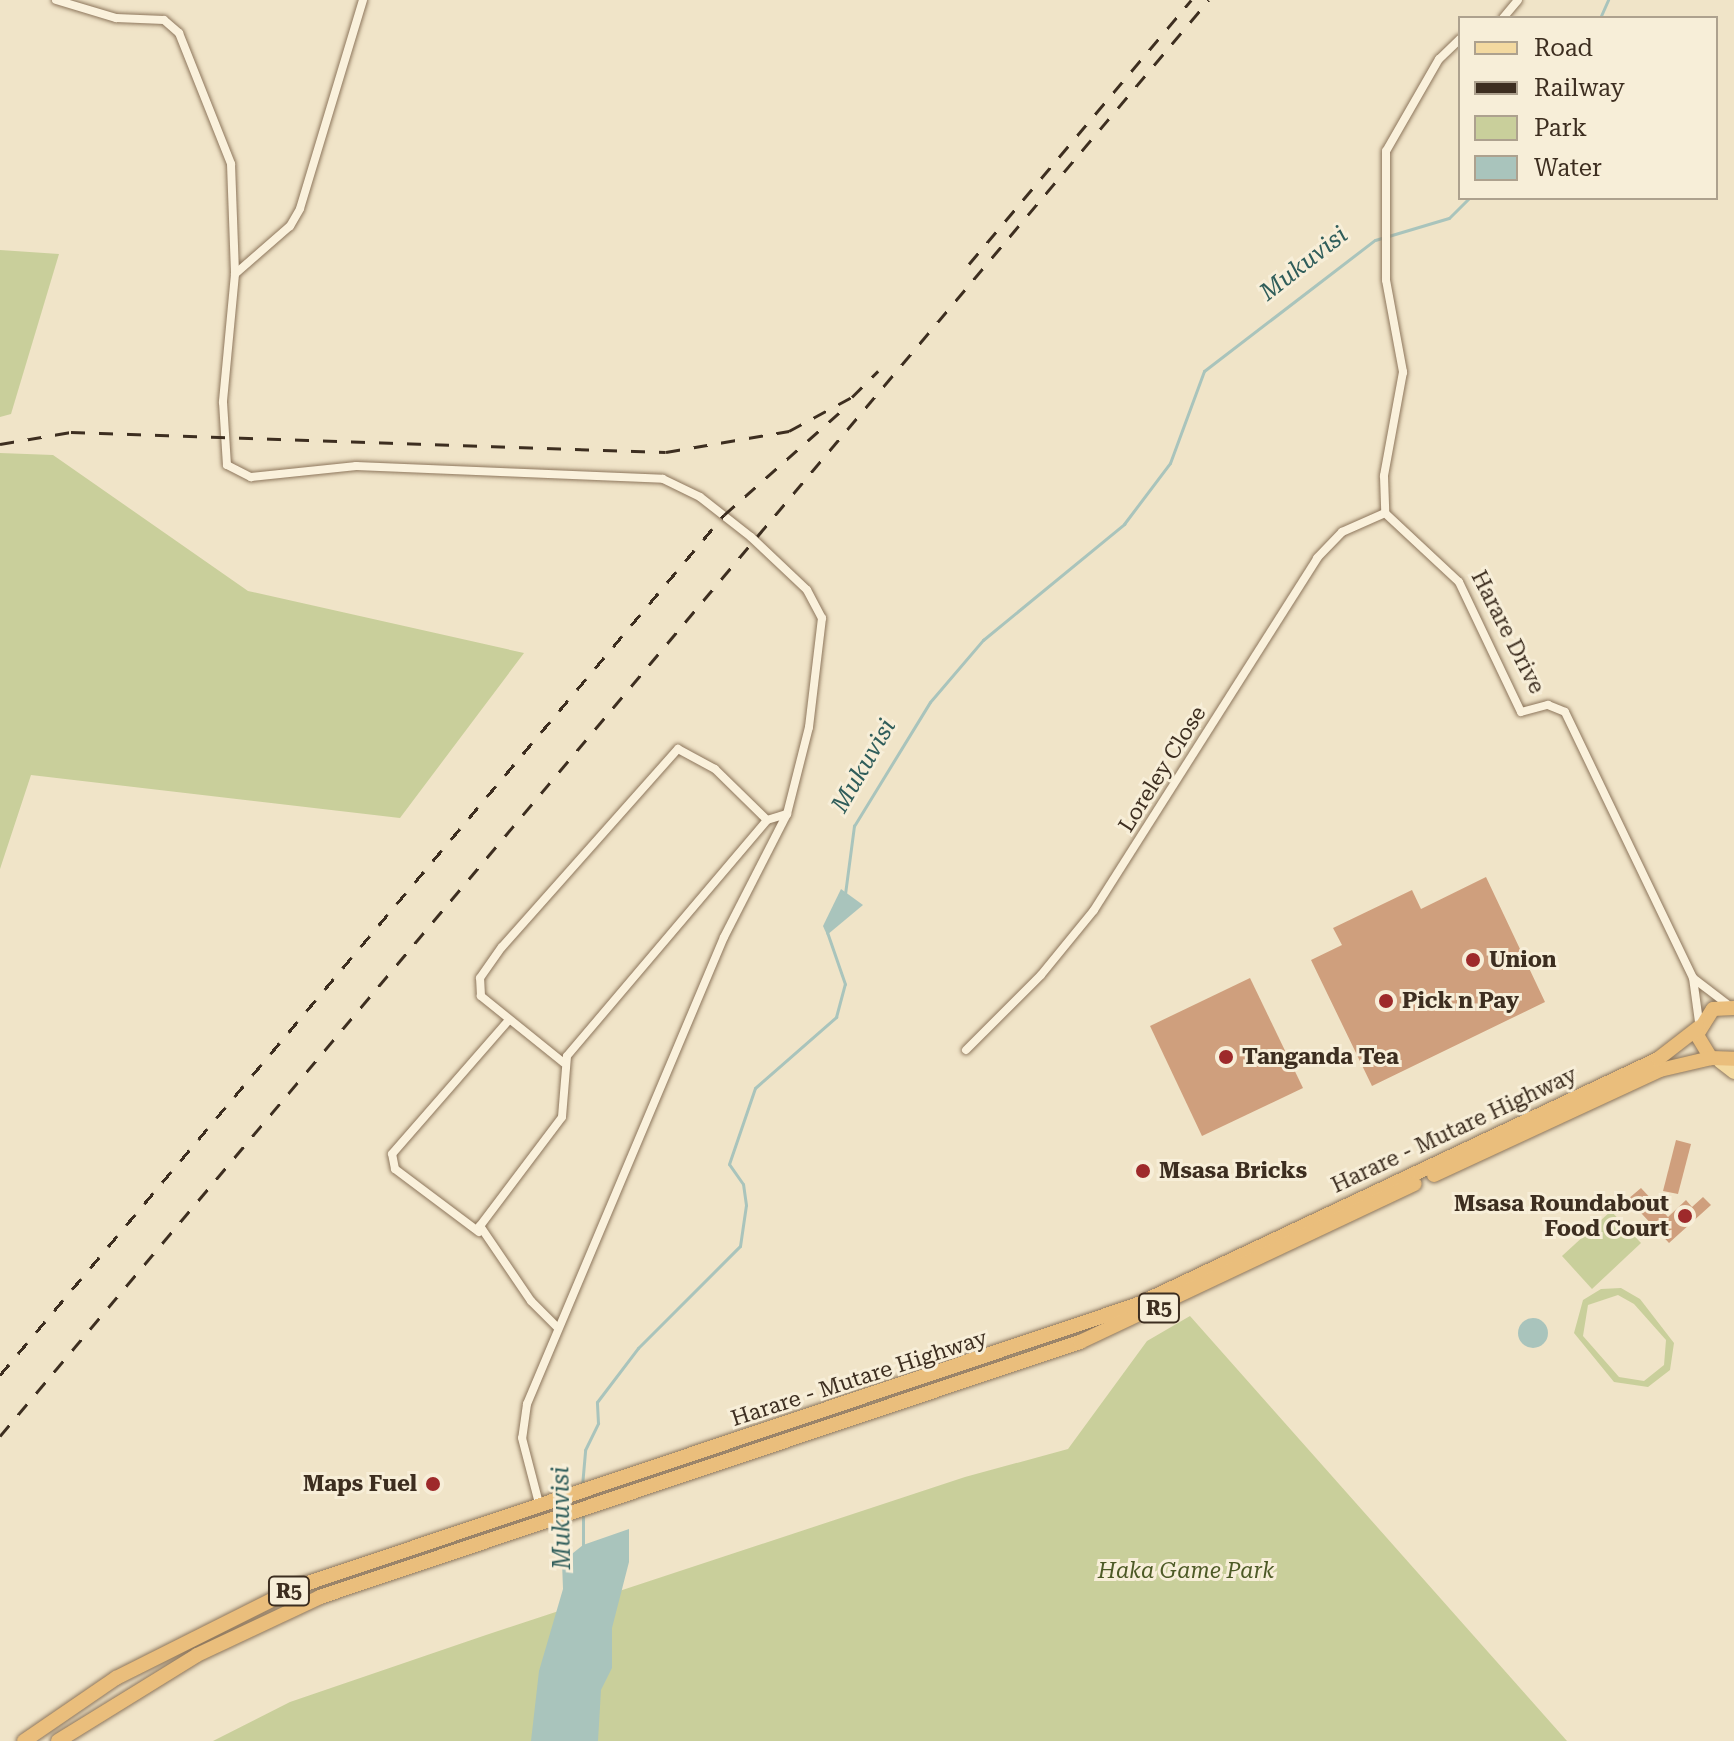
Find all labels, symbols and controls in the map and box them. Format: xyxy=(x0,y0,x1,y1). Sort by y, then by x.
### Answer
legend xyxy=(1458,16,1718,200)
text: Road xyxy=(1534,34,1593,62)
text: Railway xyxy=(1534,74,1625,102)
text: Park xyxy=(1534,114,1587,142)
text: Water xyxy=(1534,154,1602,182)
water label: Mukuvisi xyxy=(1254,221,1354,307)
street label: Harare Drive xyxy=(1466,566,1550,698)
street label: Loreley Close xyxy=(1113,701,1211,837)
water label: Mukuvisi xyxy=(826,714,902,818)
place label: Union xyxy=(1489,947,1557,973)
marker: Union xyxy=(1464,951,1482,969)
place label: Pick n Pay xyxy=(1402,988,1519,1014)
marker: Pick n Pay xyxy=(1377,992,1395,1010)
place label: Tanganda Tea xyxy=(1242,1044,1399,1070)
marker: Tanganda Tea xyxy=(1217,1048,1235,1066)
street label: Harare - Mutare Highway xyxy=(1327,1061,1581,1199)
place label: Msasa Bricks xyxy=(1159,1158,1307,1184)
marker: Msasa Bricks xyxy=(1134,1162,1152,1180)
place label: Msasa Roundabout Food Court xyxy=(1454,1190,1669,1242)
marker: Msasa Roundabout Food Court xyxy=(1676,1207,1694,1225)
road number: R5 xyxy=(1137,1292,1181,1324)
street label: Harare - Mutare Highway xyxy=(728,1324,990,1432)
water label: Mukuvisi xyxy=(547,1466,577,1570)
place label: Maps Fuel xyxy=(303,1471,417,1497)
marker: Maps Fuel xyxy=(424,1475,442,1493)
park label: Haka Game Park xyxy=(1098,1558,1274,1584)
road number: R5 xyxy=(267,1575,311,1607)

